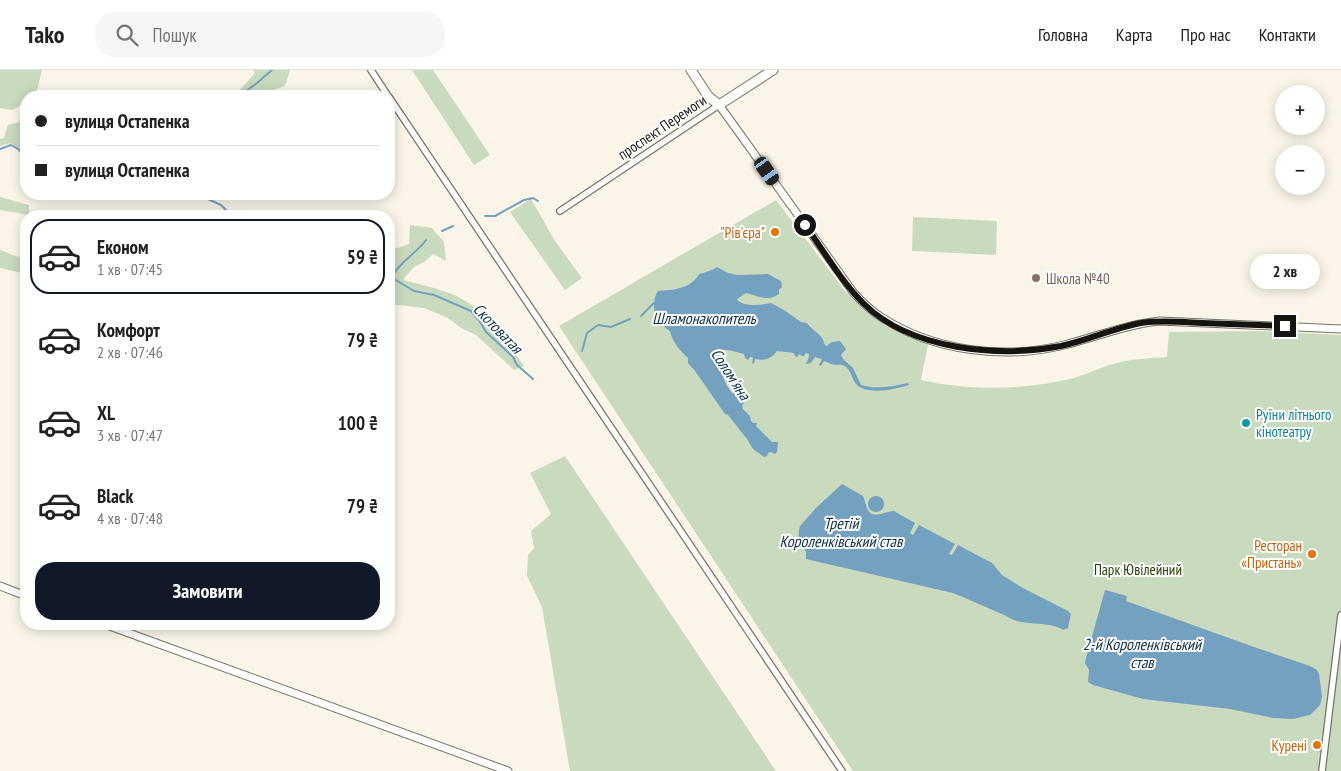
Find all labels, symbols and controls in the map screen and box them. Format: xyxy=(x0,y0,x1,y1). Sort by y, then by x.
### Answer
search box xyxy=(95,12,445,57)
text: Tako xyxy=(25,19,65,50)
icon: search xyxy=(113,21,141,49)
text: Пошук xyxy=(153,23,197,47)
text: Головна xyxy=(1038,23,1088,46)
text: Карта xyxy=(1116,23,1153,46)
text: Про нас xyxy=(1181,23,1231,46)
text: Контакти xyxy=(1259,23,1316,46)
map controls xyxy=(1275,85,1325,195)
button: + xyxy=(1275,85,1325,135)
street label: проспект Перемоги xyxy=(614,90,710,164)
text: вулиця Остапенка xyxy=(65,109,190,133)
button: − xyxy=(1275,145,1325,195)
car xyxy=(752,154,781,188)
text: вулиця Остапенка xyxy=(65,158,190,182)
route start xyxy=(794,214,816,236)
place label: "Рів'єра" xyxy=(720,223,765,242)
marker: "Рів'єра" xyxy=(769,226,781,238)
icon: car xyxy=(37,234,82,279)
text: Економ xyxy=(97,235,149,259)
text: 59 ₴ xyxy=(347,245,378,269)
callout: 2 хв xyxy=(1250,254,1320,288)
text: 1 хв · 07:45 xyxy=(97,259,163,279)
text: 2 хв xyxy=(1273,261,1297,281)
place label: Школа №40 xyxy=(1046,269,1110,288)
marker: Школа №40 xyxy=(1030,272,1042,284)
water label: Скотоватая xyxy=(469,299,528,359)
water label: Шламонакопитель xyxy=(652,308,757,328)
route end xyxy=(1274,315,1296,337)
icon: car xyxy=(37,317,82,362)
text: Комфорт xyxy=(97,318,160,342)
text: 79 ₴ xyxy=(347,328,378,352)
text: 2 хв · 07:46 xyxy=(97,342,163,362)
water label: Солом'яна xyxy=(707,344,756,405)
icon: car xyxy=(37,400,82,445)
text: XL xyxy=(97,401,115,425)
place label: Руїни літнього кінотеатру xyxy=(1256,405,1332,441)
text: 100 ₴ xyxy=(338,411,378,435)
marker: Руїни літнього кінотеатру xyxy=(1240,417,1252,429)
text: 3 хв · 07:47 xyxy=(97,425,163,445)
icon: car xyxy=(37,483,82,528)
text: Black xyxy=(97,484,133,508)
text: 79 ₴ xyxy=(347,494,378,518)
text: 4 хв · 07:48 xyxy=(97,508,163,528)
water label: Третій Короленківський став xyxy=(780,513,904,551)
place label: Ресторан «Пристань» xyxy=(1241,536,1302,572)
marker: Ресторан «Пристань» xyxy=(1306,548,1318,560)
park label: Парк Ювілейний xyxy=(1094,560,1182,579)
button: Замовити xyxy=(35,562,380,620)
water label: 2-й Короленківський став xyxy=(1083,634,1203,672)
place label: Курені xyxy=(1272,736,1307,755)
marker: Курені xyxy=(1311,739,1323,751)

